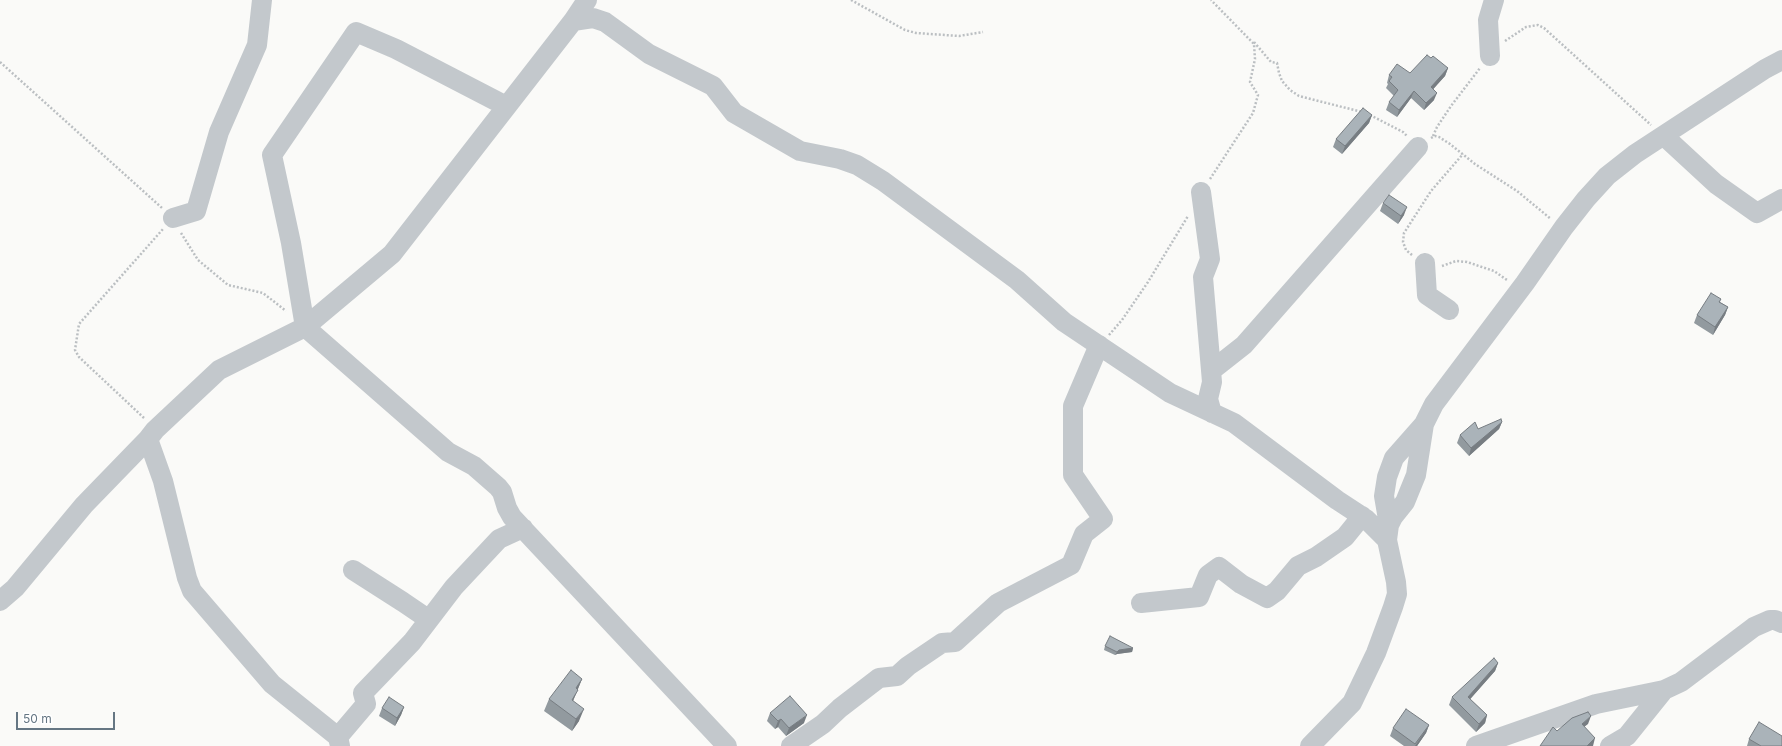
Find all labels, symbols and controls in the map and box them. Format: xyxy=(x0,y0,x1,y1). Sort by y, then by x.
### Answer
scale bar xyxy=(18,704,117,730)
text: 50 m xyxy=(23,711,52,726)

